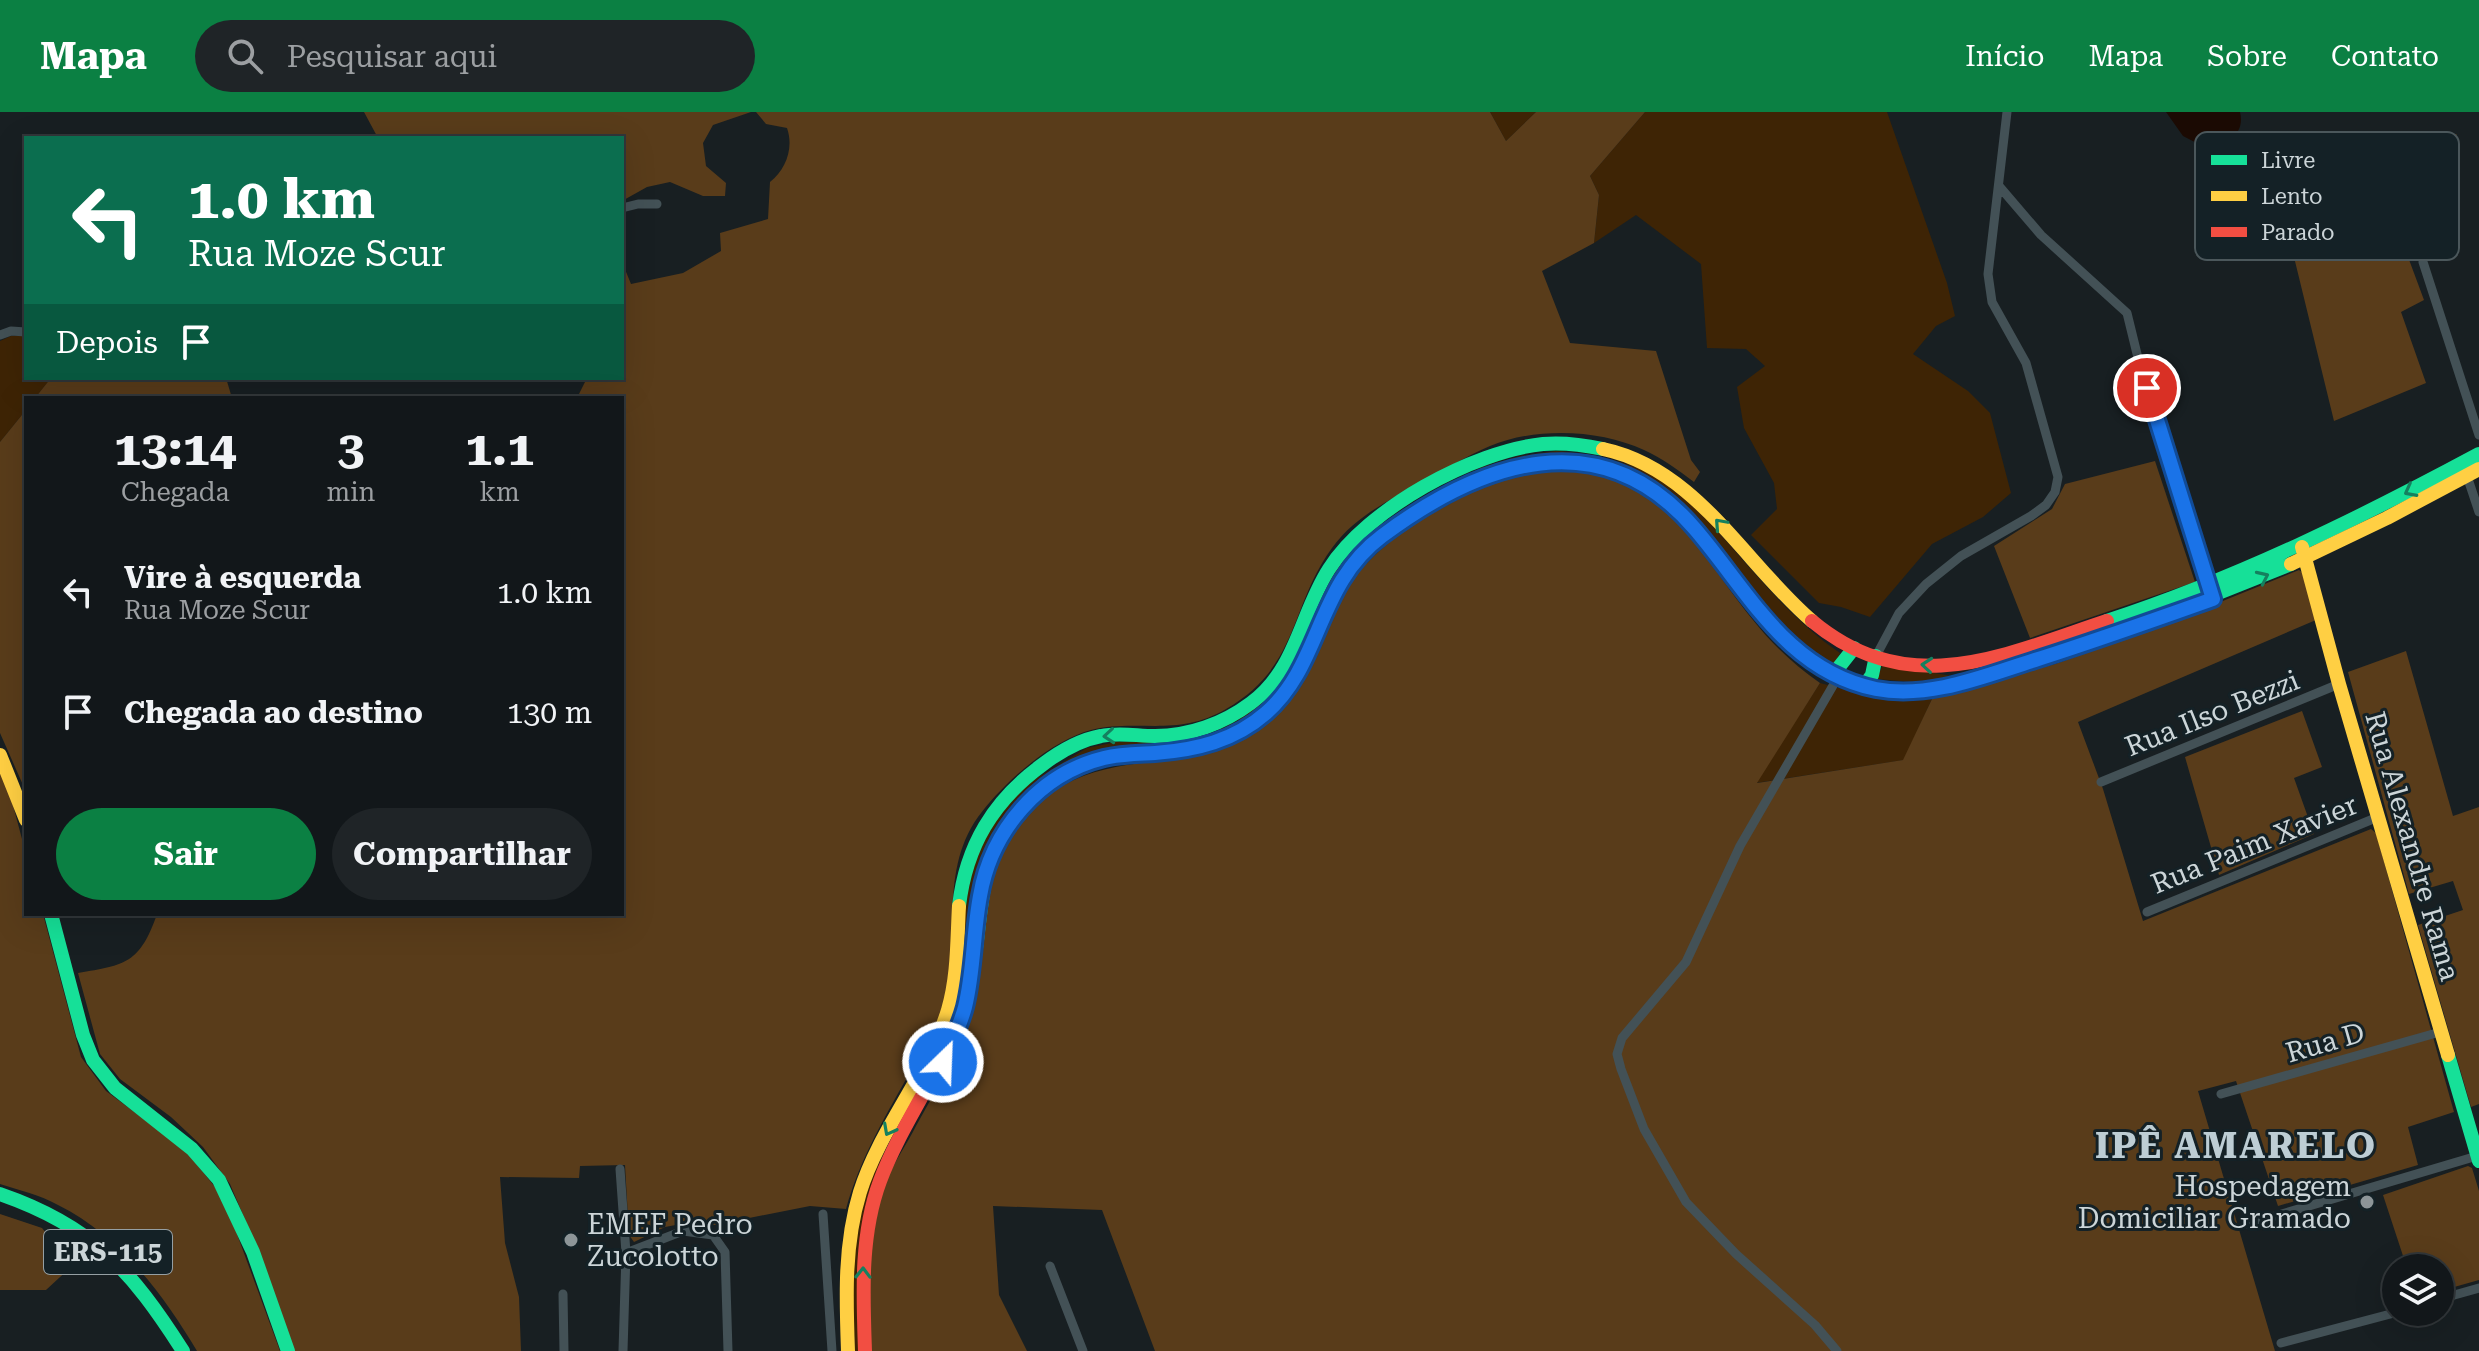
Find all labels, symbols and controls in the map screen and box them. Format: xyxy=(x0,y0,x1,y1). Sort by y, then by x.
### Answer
search box xyxy=(195,20,755,92)
text: Mapa xyxy=(40,34,147,78)
icon: search xyxy=(223,34,267,78)
text: Pesquisar aqui xyxy=(287,39,497,74)
text: Início xyxy=(1965,40,2044,73)
text: Mapa xyxy=(2088,40,2163,73)
text: Sobre xyxy=(2207,40,2287,73)
text: Contato xyxy=(2331,40,2439,73)
legend xyxy=(2195,132,2459,260)
text: Livre xyxy=(2261,148,2315,173)
text: 1.0 km xyxy=(188,166,375,232)
icon: left xyxy=(56,168,160,272)
text: Lento xyxy=(2261,184,2323,209)
text: Parado xyxy=(2261,220,2335,245)
text: Rua Moze Scur xyxy=(188,233,446,275)
icon: arrive xyxy=(174,320,218,364)
text: Depois xyxy=(56,325,158,360)
pin xyxy=(2113,354,2181,422)
icon: arrive xyxy=(2125,366,2169,410)
text: 13:14 xyxy=(114,421,237,477)
text: 3 xyxy=(337,421,364,477)
text: 1.1 xyxy=(465,421,534,477)
text: Chegada xyxy=(121,477,230,507)
text: min xyxy=(326,477,375,507)
text: km xyxy=(480,477,520,507)
one-way arrow xyxy=(2404,481,2419,496)
one-way arrow xyxy=(1715,518,1729,533)
text: Vire à esquerda xyxy=(124,560,361,595)
icon: left xyxy=(56,570,100,614)
one-way arrow xyxy=(2255,571,2270,587)
text: 1.0 km xyxy=(497,575,592,610)
text: Rua Moze Scur xyxy=(124,595,310,625)
one-way arrow xyxy=(1920,657,1933,674)
street label: Rua Ilso Bezzi xyxy=(2120,664,2304,763)
icon: arrive xyxy=(56,690,100,734)
text: Chegada ao destino xyxy=(124,695,423,730)
text: 130 m xyxy=(507,695,592,730)
street label: Rua Alexandre Rama xyxy=(2358,708,2467,984)
one-way arrow xyxy=(1102,727,1115,744)
street label: Rua Paim Xavier xyxy=(2146,788,2362,901)
button: Sair xyxy=(56,808,316,900)
button: Compartilhar xyxy=(332,808,592,900)
street label: Rua D xyxy=(2282,1016,2368,1069)
position arrow xyxy=(901,1020,985,1104)
one-way arrow xyxy=(883,1121,899,1136)
district label: IPÊ AMARELO xyxy=(2095,1125,2377,1167)
place label: Hospedagem Domiciliar Gramado xyxy=(2078,1170,2351,1235)
marker: Hospedagem Domiciliar Gramado xyxy=(2358,1193,2376,1211)
place label: EMEF Pedro Zucolotto xyxy=(587,1208,753,1273)
road number: ERS-115 xyxy=(44,1230,172,1274)
marker: EMEF Pedro Zucolotto xyxy=(562,1231,580,1249)
map controls xyxy=(2382,1254,2454,1326)
button: layers xyxy=(2382,1254,2454,1326)
one-way arrow xyxy=(854,1266,871,1279)

